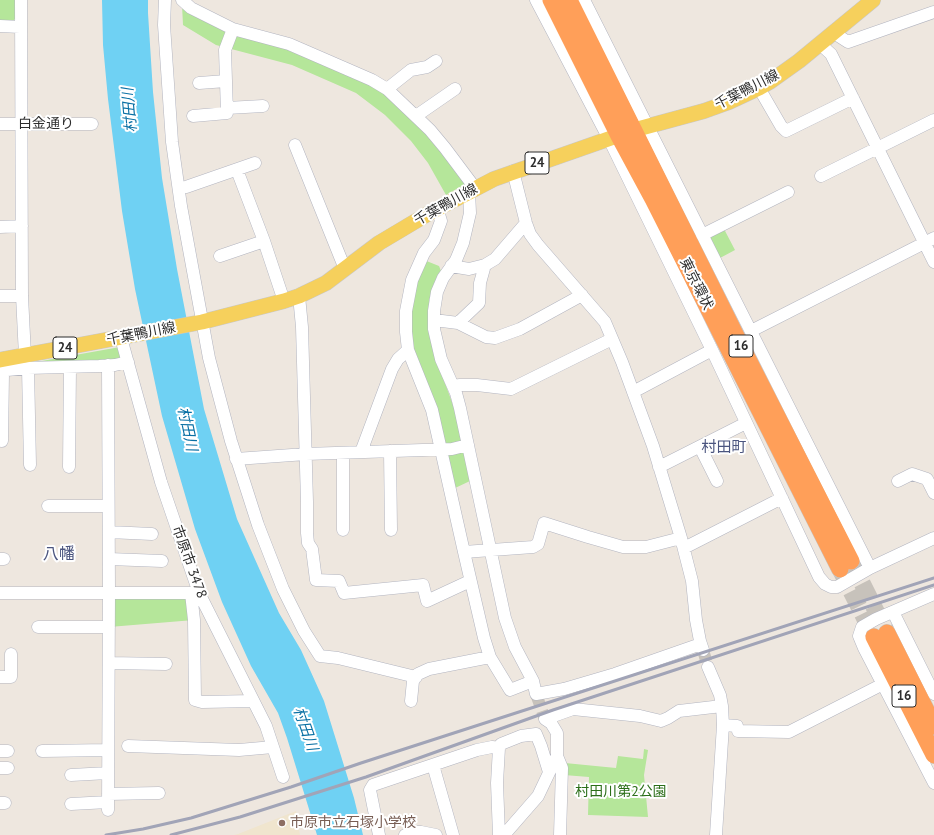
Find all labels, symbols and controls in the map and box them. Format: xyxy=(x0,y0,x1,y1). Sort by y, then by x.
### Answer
street label: 千葉鴨川線 xyxy=(712,67,782,113)
water label: 村田川 xyxy=(119,87,141,133)
street label: 白金通り xyxy=(18,116,74,132)
road number: 24 xyxy=(525,152,549,174)
street label: 千葉鴨川線 xyxy=(411,181,481,229)
street label: 東京環状 xyxy=(676,255,716,313)
street label: 千葉鴨川線 xyxy=(105,319,177,349)
road number: 16 xyxy=(729,335,753,357)
road number: 24 xyxy=(53,337,77,359)
water label: 村田川 xyxy=(174,405,200,453)
district label: 村田町 xyxy=(702,439,746,457)
street label: 市原市 3478 xyxy=(168,523,210,601)
district label: 八幡 xyxy=(43,544,75,564)
road number: 16 xyxy=(892,685,916,707)
water label: 村田川 xyxy=(289,705,321,753)
park label: 村田川第2公園 xyxy=(575,784,667,800)
place label: 市原市立石塚小学校 xyxy=(290,815,416,831)
marker: 市原市立石塚小学校 xyxy=(277,818,287,828)

